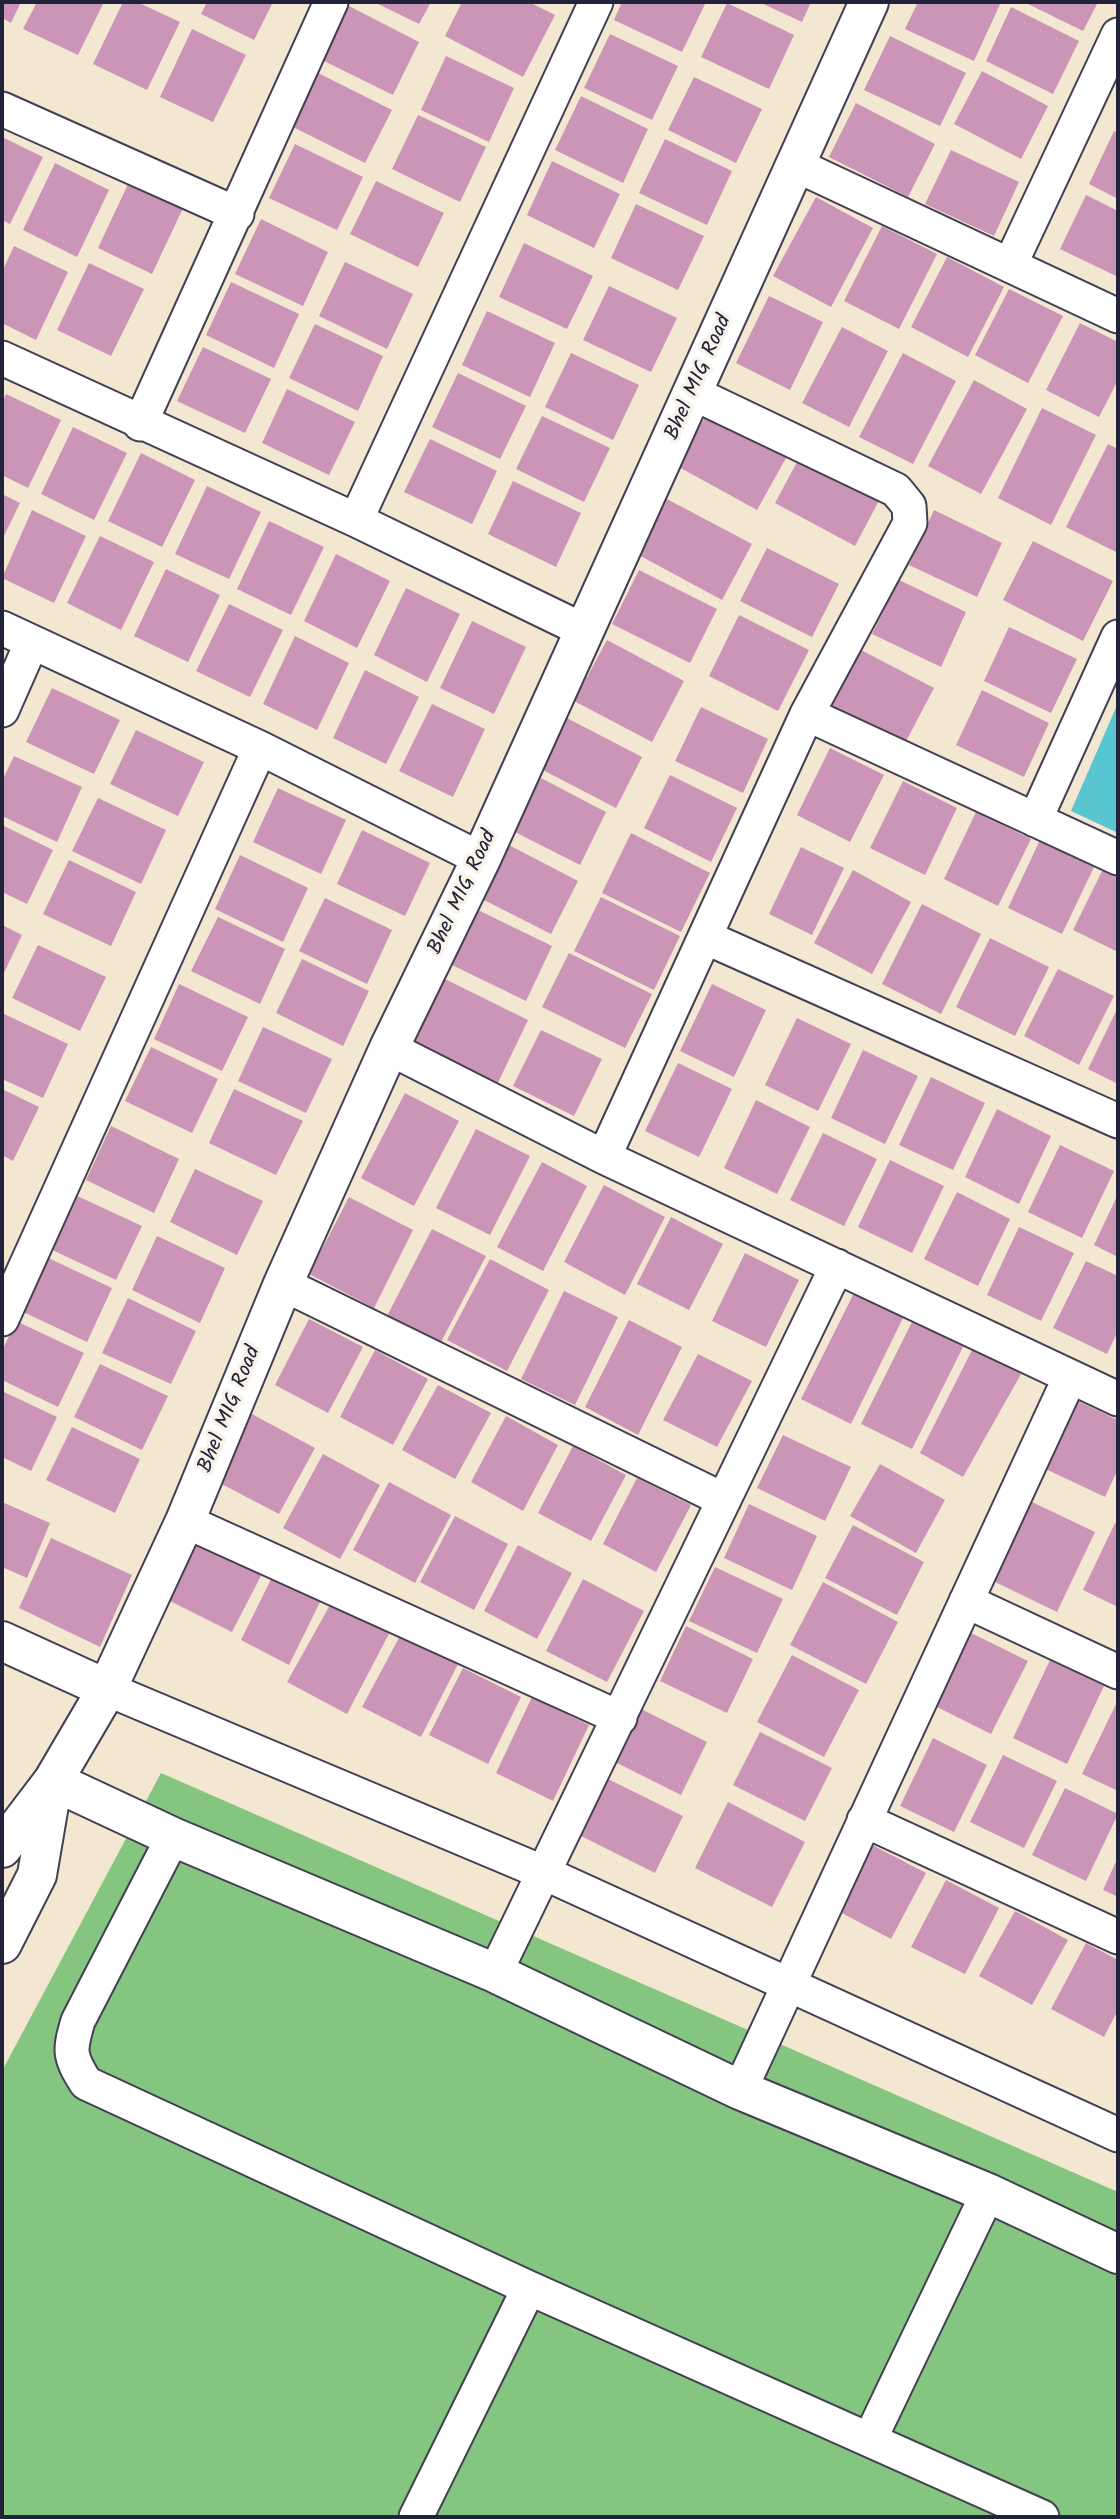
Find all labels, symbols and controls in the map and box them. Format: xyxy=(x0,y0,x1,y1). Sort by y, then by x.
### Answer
street label: Bhel MIG Road xyxy=(661,312,739,444)
street label: Bhel MIG Road xyxy=(424,827,504,959)
street label: Bhel MIG Road xyxy=(194,1343,268,1477)

